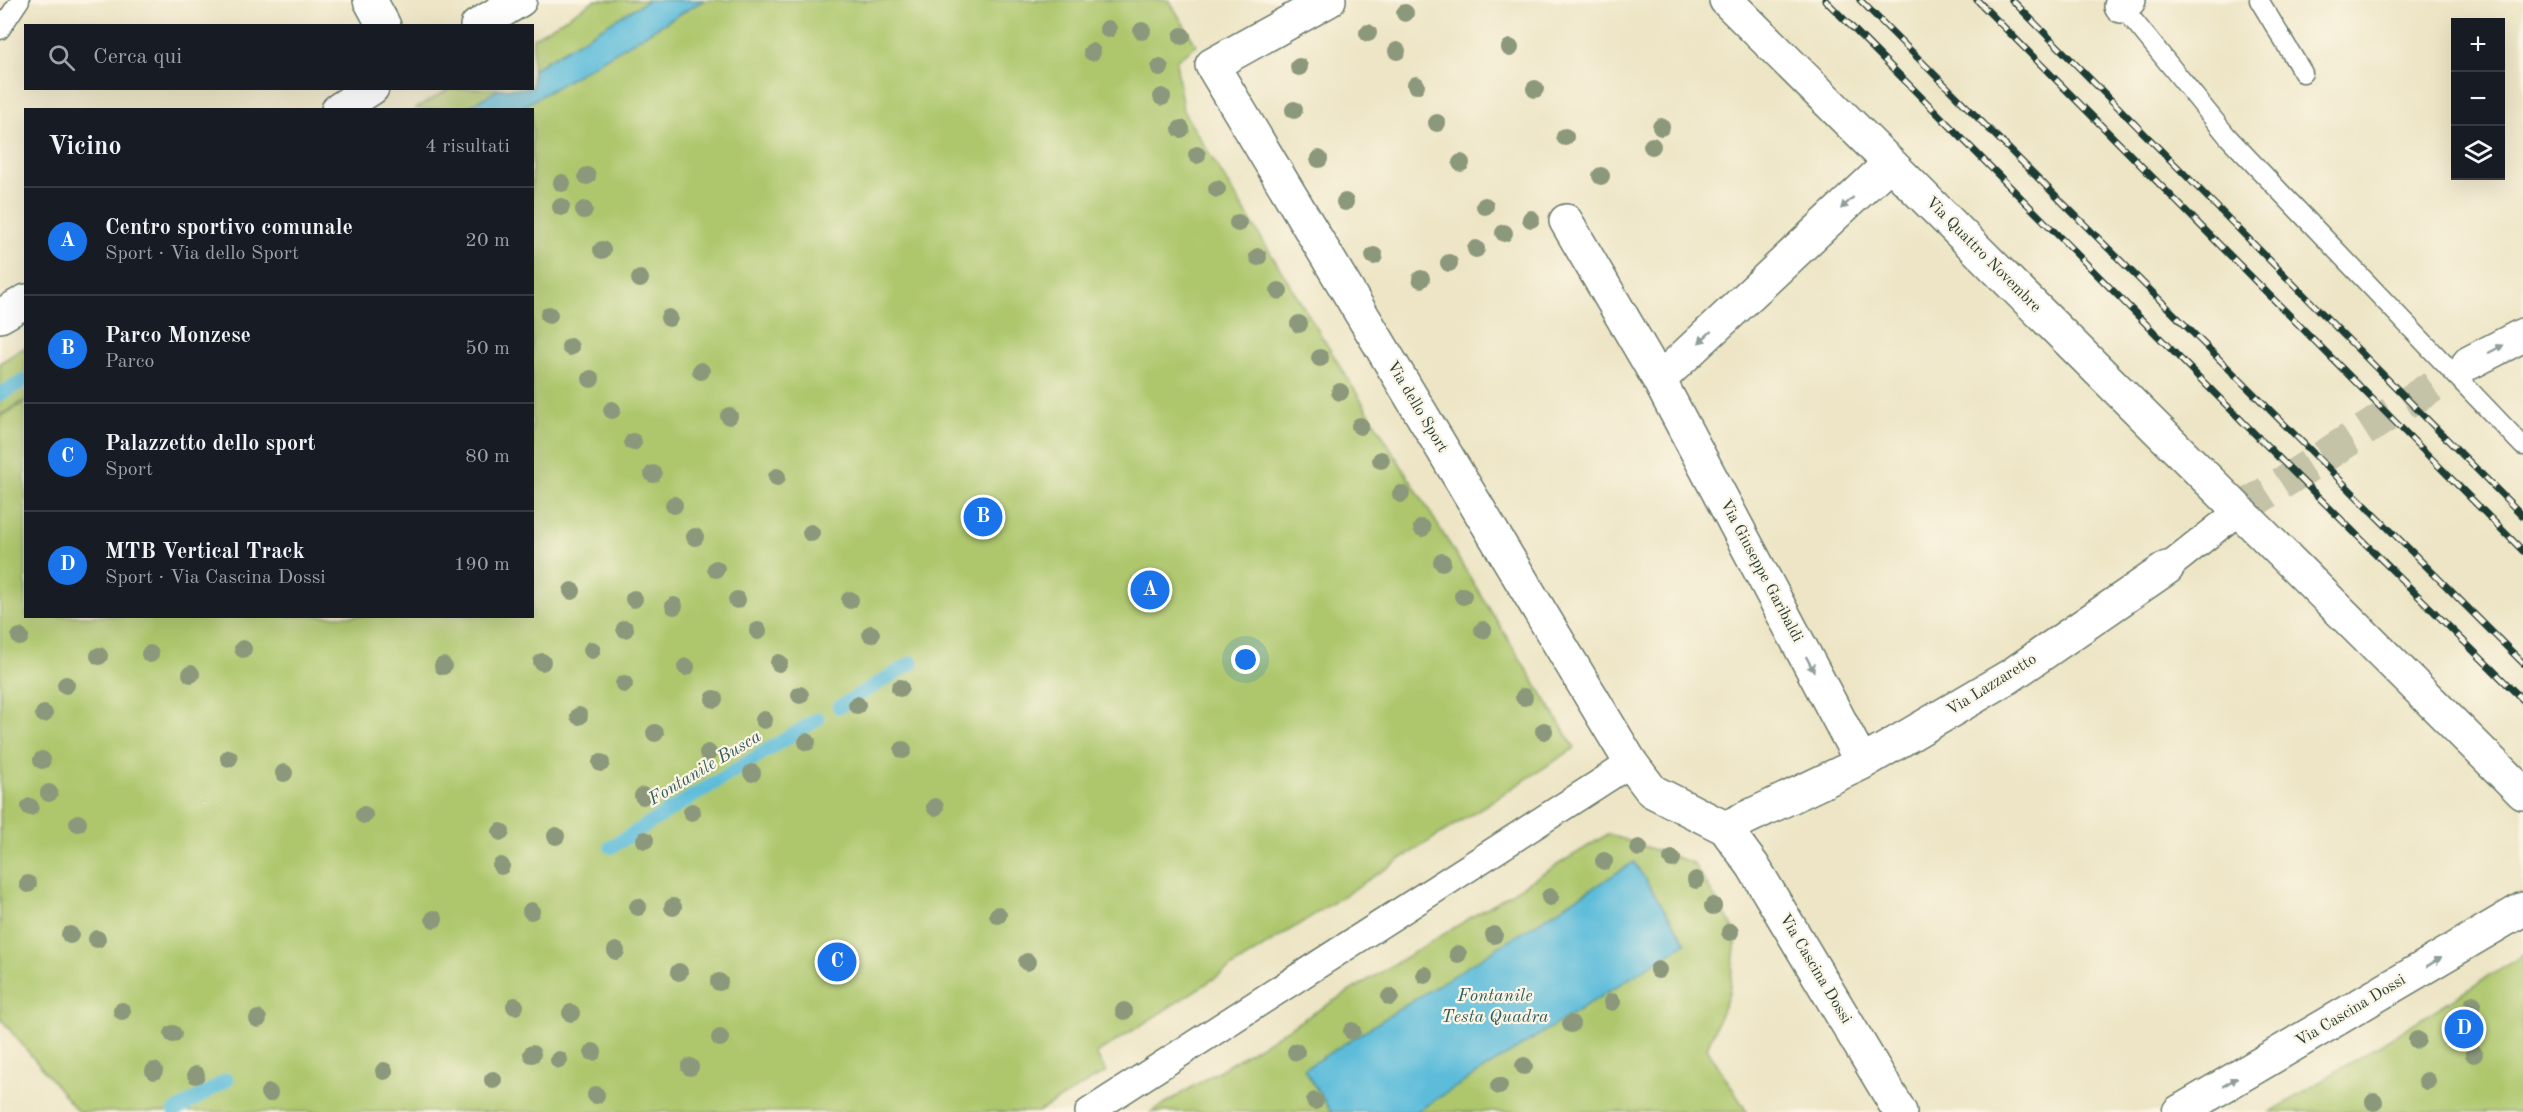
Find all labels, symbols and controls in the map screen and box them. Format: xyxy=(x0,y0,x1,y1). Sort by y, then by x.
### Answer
map controls xyxy=(2451,18,2505,180)
button: + xyxy=(2451,18,2505,72)
search box xyxy=(24,24,534,90)
icon: search xyxy=(45,41,78,74)
text: Cerca qui xyxy=(93,46,182,68)
button: − xyxy=(2451,72,2505,126)
button: layers xyxy=(2451,126,2505,180)
text: Vicino xyxy=(48,134,122,160)
text: 4 risultati xyxy=(425,137,510,157)
street label: Via Quattro Novembre xyxy=(1922,194,2044,316)
one-way arrow xyxy=(1840,196,1855,210)
text: Centro sportivo comunale xyxy=(105,217,353,239)
text: A xyxy=(60,231,75,251)
text: 20 m xyxy=(465,231,510,251)
text: Sport · Via dello Sport xyxy=(105,244,299,264)
text: Parco Monzese xyxy=(105,325,251,347)
one-way arrow xyxy=(1698,330,1713,344)
text: B xyxy=(60,339,75,359)
text: 50 m xyxy=(465,339,510,359)
one-way arrow xyxy=(2488,344,2505,354)
text: Parco xyxy=(105,352,154,372)
street label: Via dello Sport xyxy=(1384,359,1451,456)
text: Palazzetto dello sport xyxy=(105,433,316,455)
text: C xyxy=(61,447,74,467)
text: 80 m xyxy=(465,447,510,467)
text: Sport xyxy=(105,460,153,480)
pin: B xyxy=(964,494,1002,540)
street label: Via Giuseppe Garibaldi xyxy=(1717,497,1805,645)
text: MTB Vertical Track xyxy=(105,541,305,563)
text: D xyxy=(60,555,75,575)
text: 190 m xyxy=(454,555,510,575)
text: Sport · Via Cascina Dossi xyxy=(105,568,326,588)
pin: A xyxy=(1130,568,1170,612)
your location xyxy=(1231,645,1260,674)
street label: Via Lazzaretto xyxy=(1944,651,2040,719)
one-way arrow xyxy=(1805,655,1815,672)
water label: Fontanile Busca xyxy=(645,727,765,809)
street label: Via Cascina Dossi xyxy=(1776,911,1854,1027)
pin: C xyxy=(818,940,856,984)
one-way arrow xyxy=(2426,957,2443,967)
street label: Via Cascina Dossi xyxy=(2293,972,2409,1050)
water label: Fontanile Testa Quadra xyxy=(1441,987,1549,1026)
pin: D xyxy=(2444,1006,2484,1052)
one-way arrow xyxy=(2222,1077,2238,1088)

